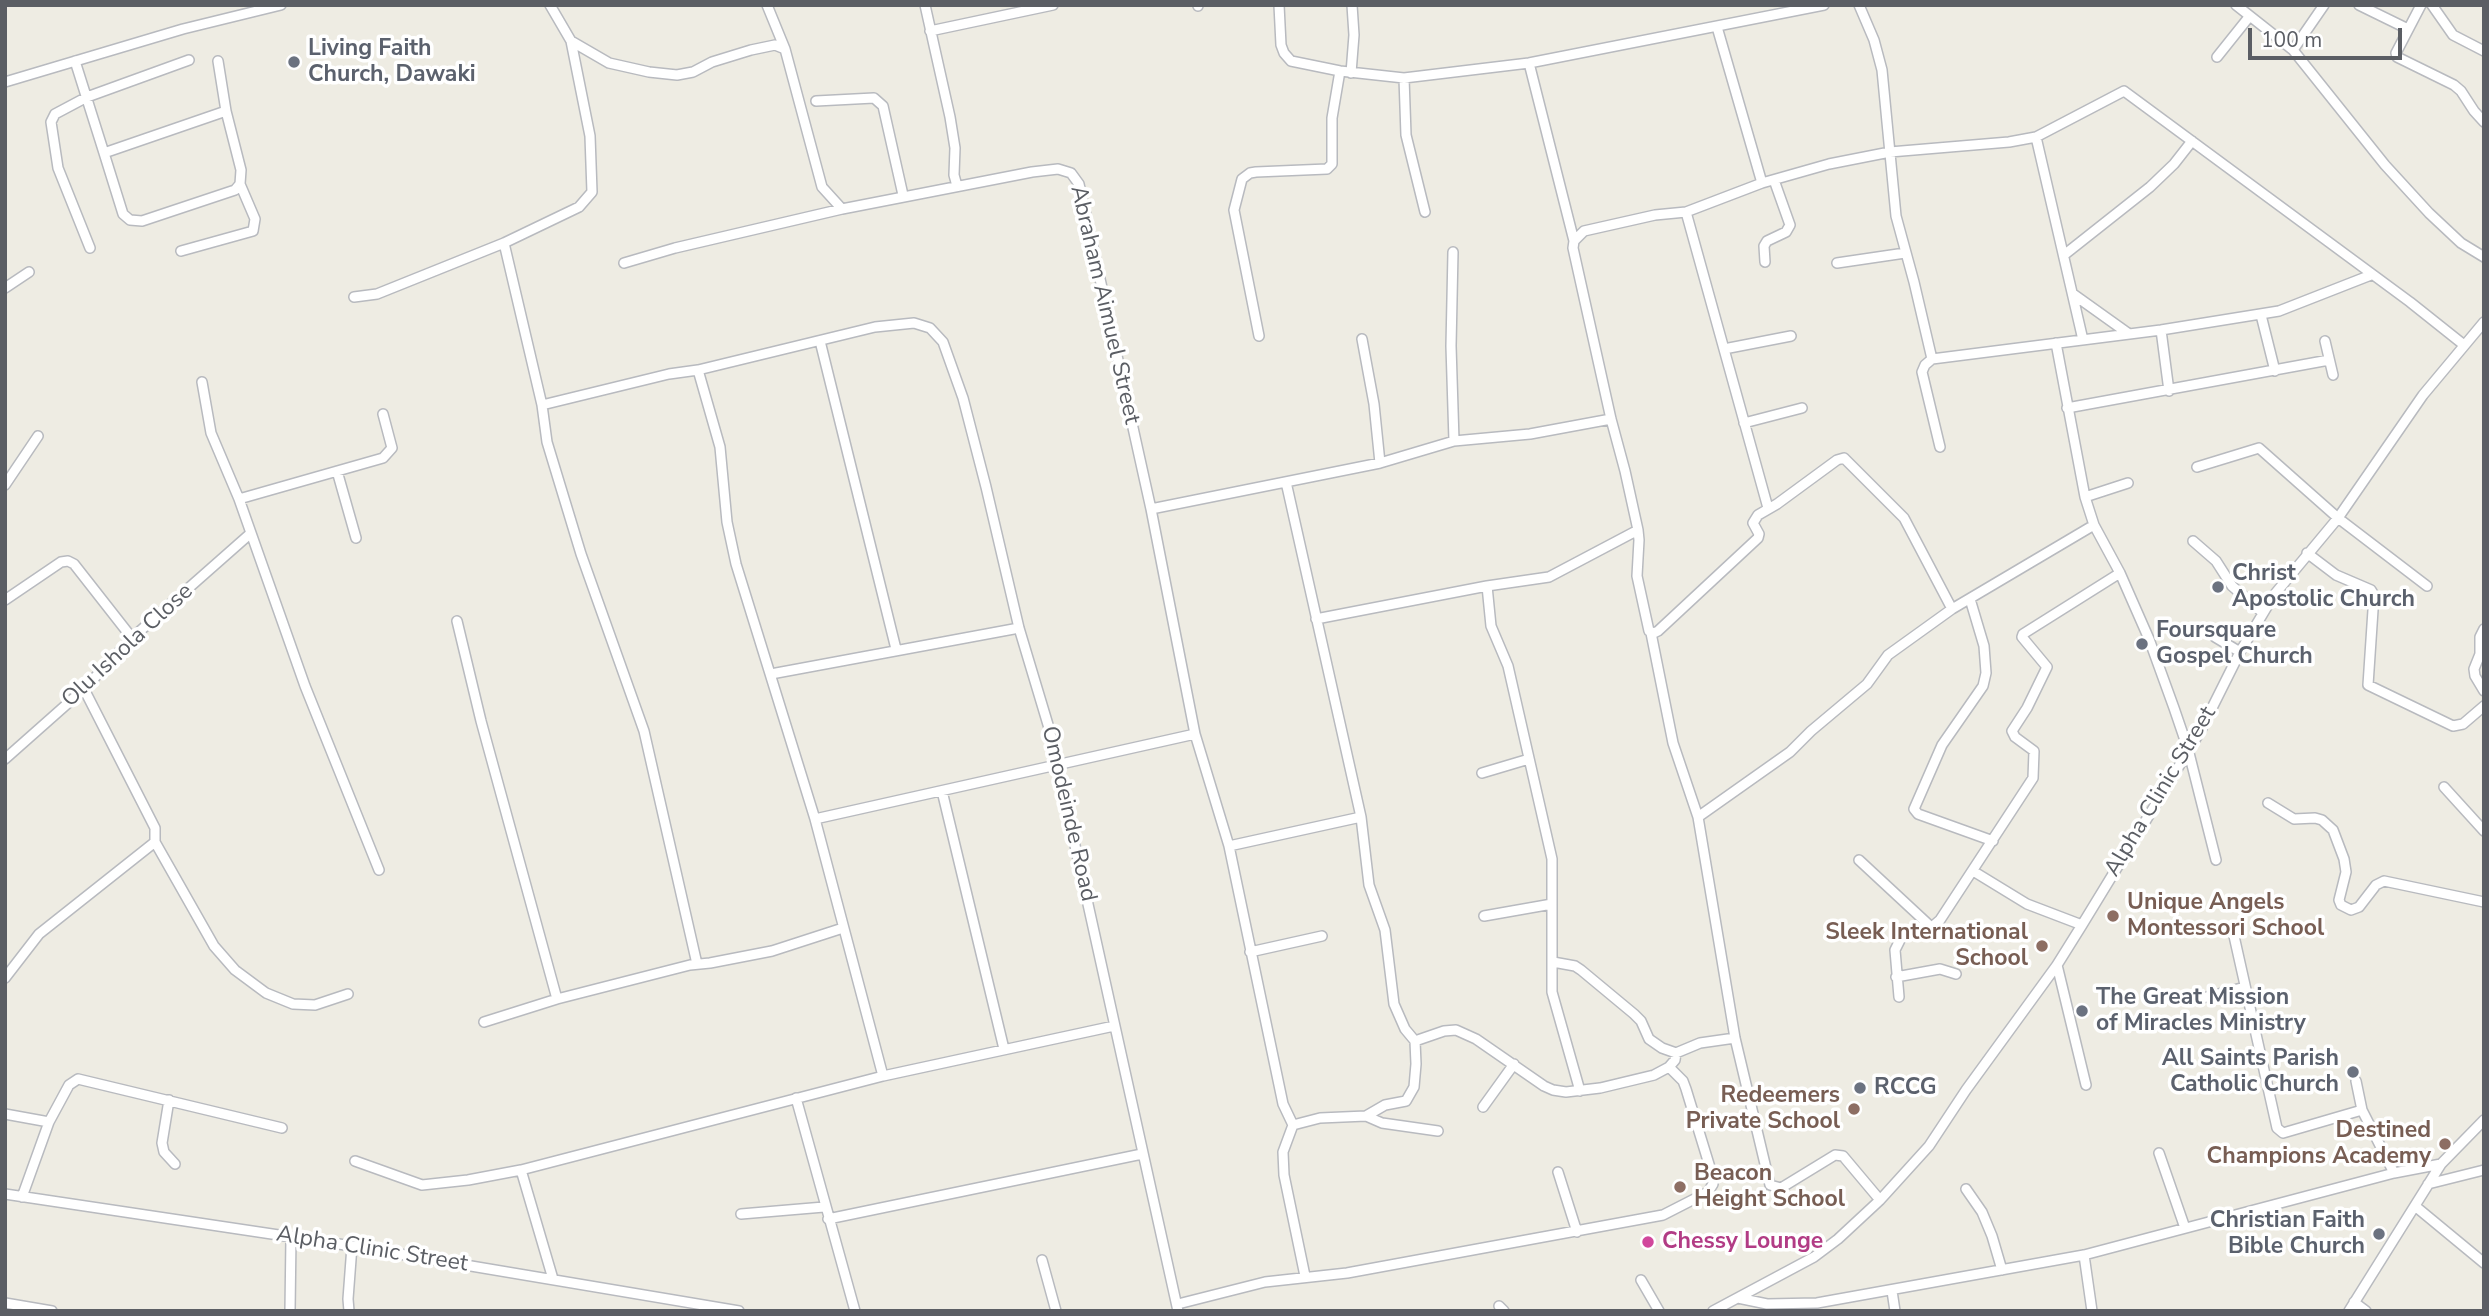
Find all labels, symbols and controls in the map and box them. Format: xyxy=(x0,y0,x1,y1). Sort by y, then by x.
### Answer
scale bar xyxy=(2251,14,2405,58)
text: 100 m xyxy=(2261,26,2322,54)
place label: Living Faith Church, Dawaki xyxy=(308,35,476,89)
marker: Living Faith Church, Dawaki xyxy=(286,54,302,70)
street label: Abraham Aimuel Street xyxy=(1063,183,1145,427)
place label: Christ Apostolic Church xyxy=(2232,560,2415,614)
street label: Olu Ishola Close xyxy=(57,578,199,714)
marker: Christ Apostolic Church xyxy=(2210,579,2226,595)
place label: Foursquare Gospel Church xyxy=(2156,617,2313,671)
marker: Foursquare Gospel Church xyxy=(2134,636,2150,652)
street label: Alpha Clinic Street xyxy=(2099,702,2223,882)
street label: Omodeinde Road xyxy=(1034,724,1102,904)
place label: Unique Angels Montessori School xyxy=(2127,889,2324,943)
marker: Unique Angels Montessori School xyxy=(2105,908,2121,924)
place label: Sleek International School xyxy=(1825,919,2028,973)
marker: Sleek International School xyxy=(2034,938,2050,954)
place label: The Great Mission of Miracles Ministry xyxy=(2096,984,2306,1038)
marker: The Great Mission of Miracles Ministry xyxy=(2074,1003,2090,1019)
place label: All Saints Parish Catholic Church xyxy=(2162,1045,2339,1099)
marker: All Saints Parish Catholic Church xyxy=(2345,1064,2361,1080)
place label: RCCG xyxy=(1874,1074,1937,1102)
marker: RCCG xyxy=(1852,1080,1868,1096)
place label: Redeemers Private School xyxy=(1686,1082,1840,1136)
marker: Redeemers Private School xyxy=(1846,1101,1862,1117)
place label: Destined Champions Academy xyxy=(2207,1117,2431,1171)
marker: Destined Champions Academy xyxy=(2437,1136,2453,1152)
place label: Beacon Height School xyxy=(1694,1160,1845,1214)
marker: Beacon Height School xyxy=(1672,1179,1688,1195)
place label: Christian Faith Bible Church xyxy=(2210,1207,2365,1261)
street label: Alpha Clinic Street xyxy=(274,1221,470,1279)
marker: Christian Faith Bible Church xyxy=(2371,1226,2387,1242)
place label: Chessy Lounge xyxy=(1662,1228,1823,1256)
marker: Chessy Lounge xyxy=(1640,1234,1656,1250)

